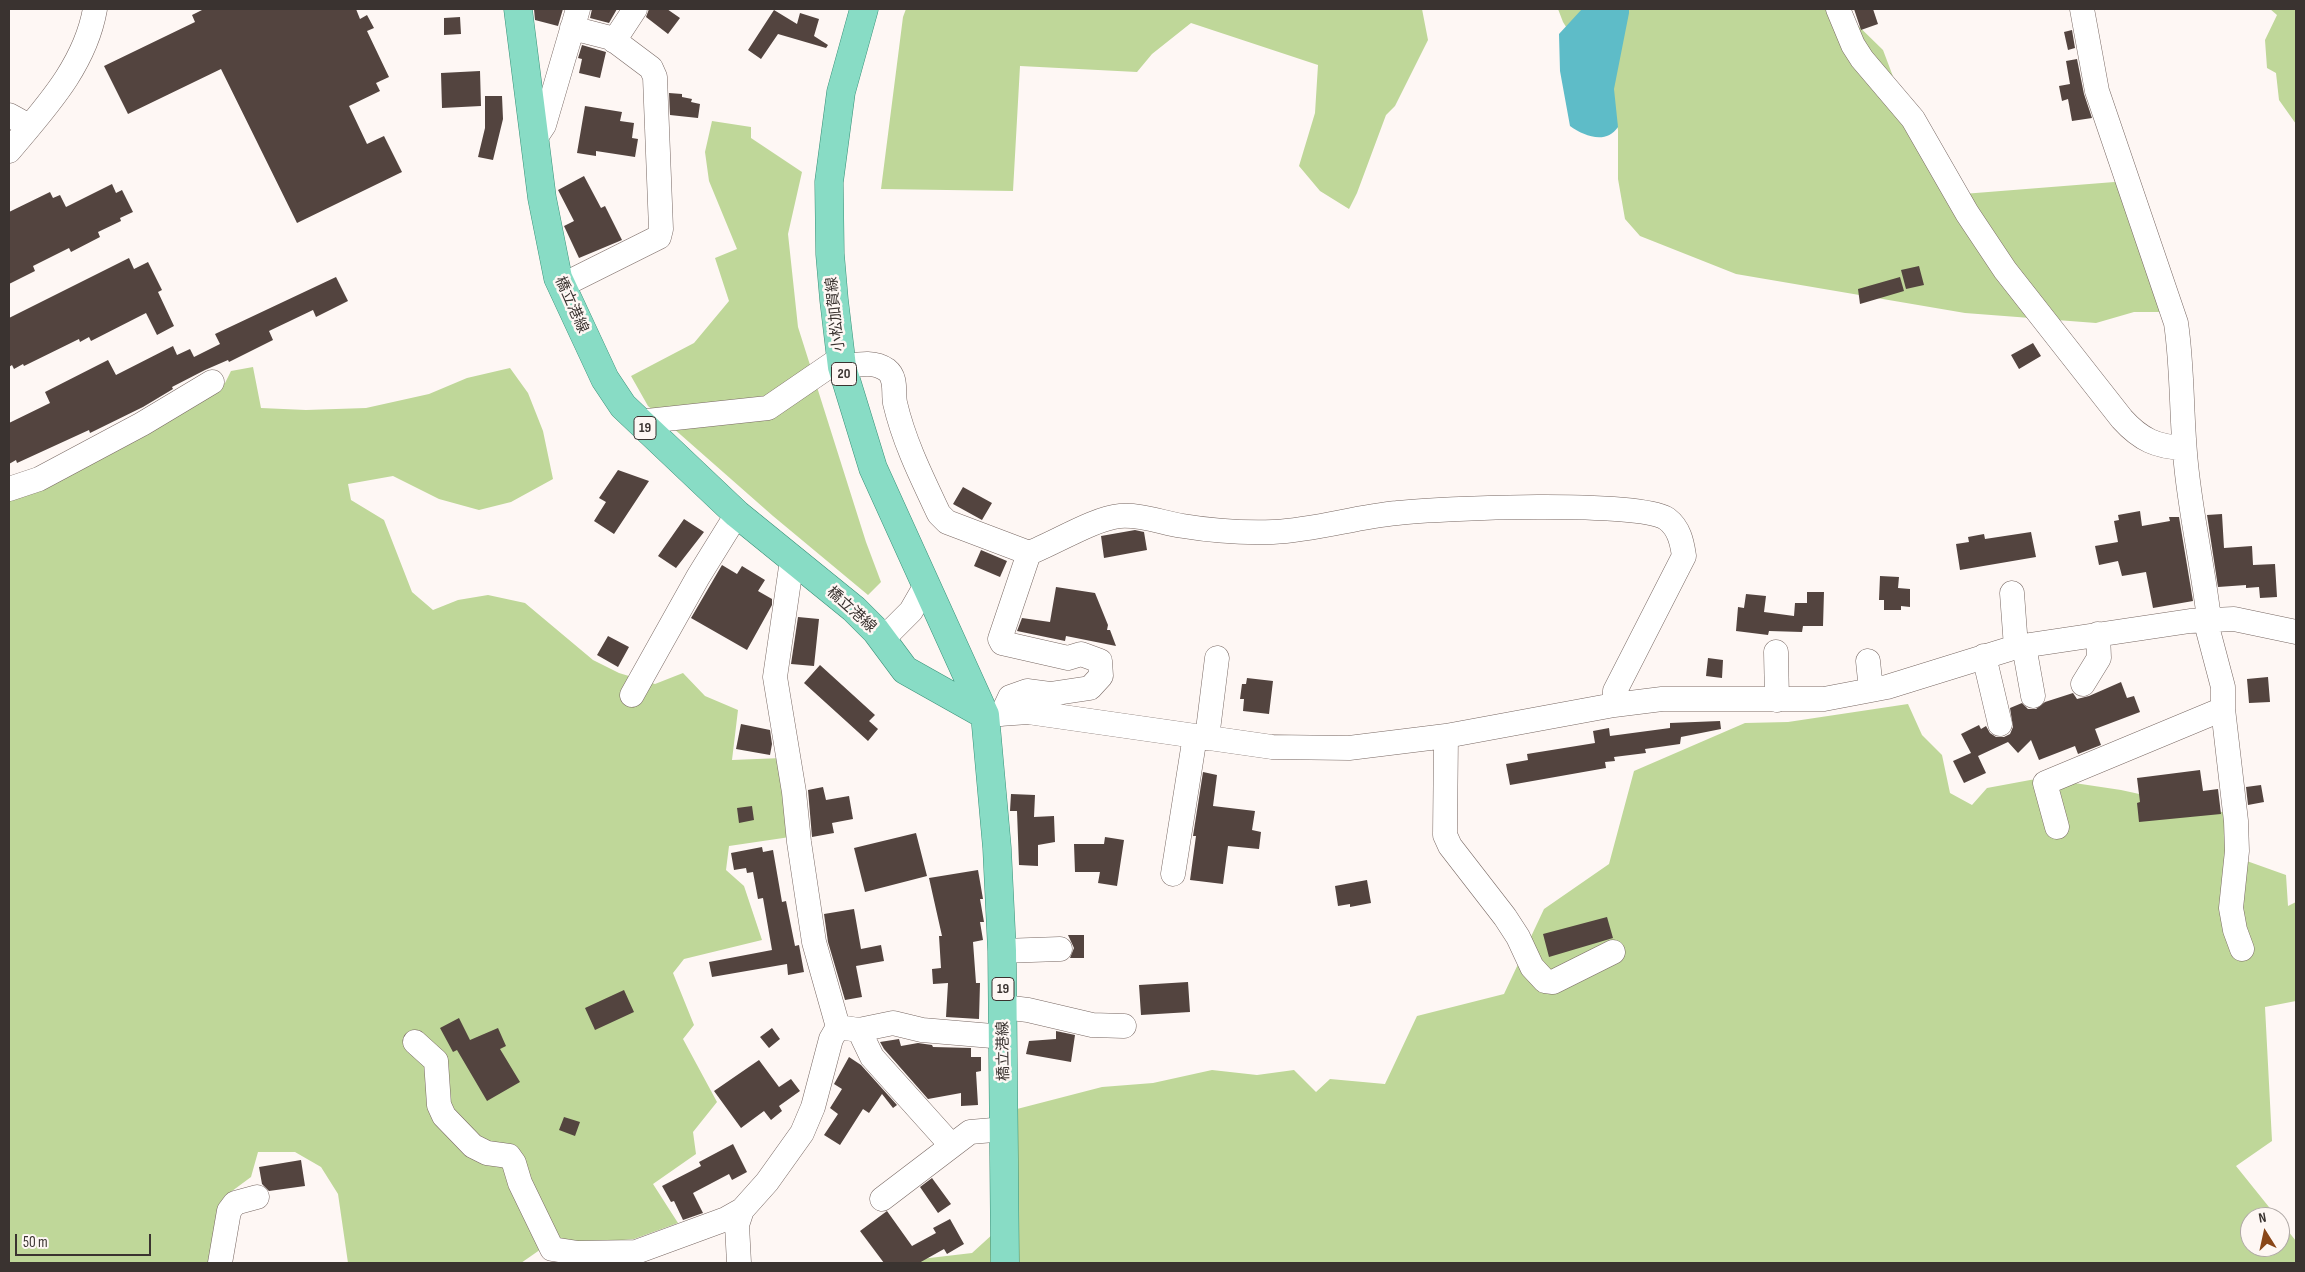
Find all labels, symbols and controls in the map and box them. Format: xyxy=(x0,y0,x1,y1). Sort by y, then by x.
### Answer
street label: 橋立港線 xyxy=(551,274,591,336)
street label: 小松加賀線 xyxy=(823,276,849,352)
road number: 20 xyxy=(832,362,856,386)
road number: 19 xyxy=(634,416,656,439)
street label: 橋立港線 xyxy=(823,583,879,637)
road number: 19 xyxy=(992,978,1014,1001)
street label: 橋立港線 xyxy=(994,1021,1014,1081)
north arrow xyxy=(2240,1207,2290,1257)
text: N xyxy=(2257,1209,2268,1227)
scale bar xyxy=(18,1224,154,1256)
text: 50 m xyxy=(23,1233,48,1252)

